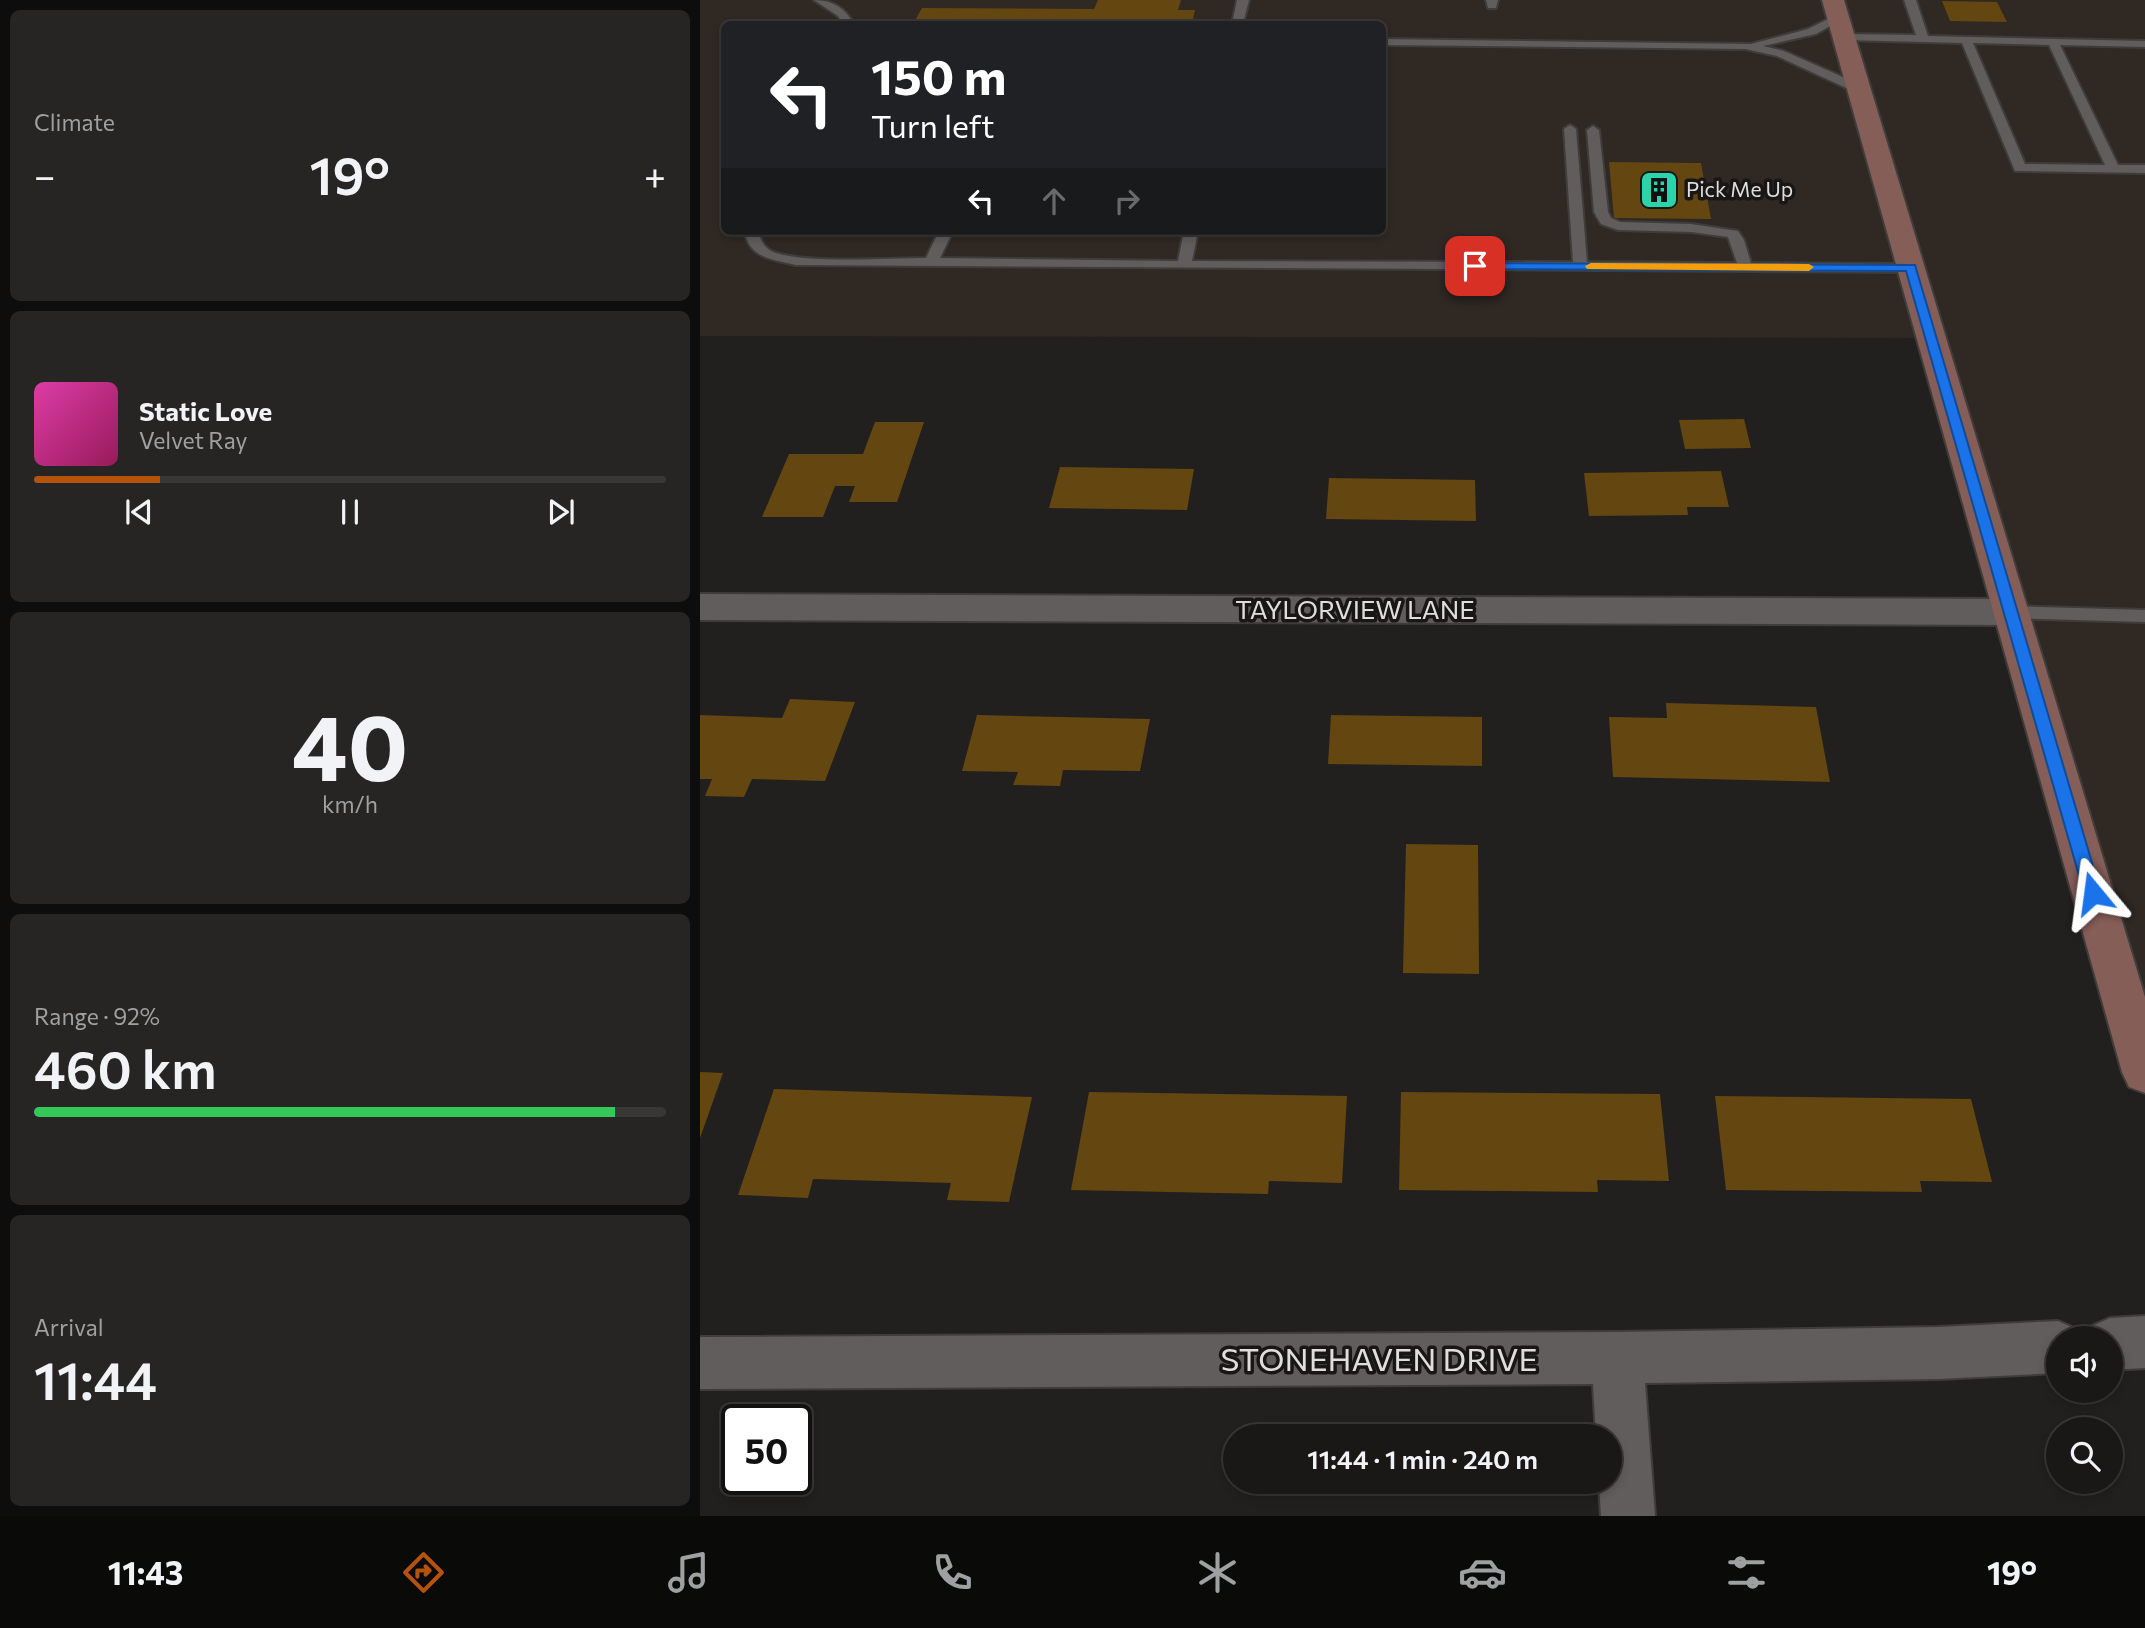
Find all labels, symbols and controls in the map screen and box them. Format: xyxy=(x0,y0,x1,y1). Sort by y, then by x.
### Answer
text: 150 m xyxy=(871,45,1006,105)
icon: left xyxy=(756,49,847,140)
text: Turn left xyxy=(871,105,995,145)
text: Climate xyxy=(34,108,115,136)
text: 19° xyxy=(309,142,390,206)
text: − xyxy=(34,151,56,198)
text: + xyxy=(644,151,666,198)
building icon: Pick Me Up xyxy=(1638,169,1680,211)
place label: Pick Me Up xyxy=(1686,176,1793,201)
icon: left xyxy=(962,182,1000,220)
icon: ahead xyxy=(1035,182,1073,220)
icon: right xyxy=(1108,182,1146,220)
pin xyxy=(1445,236,1505,296)
icon: arrive xyxy=(1456,247,1494,285)
text: Static Love xyxy=(139,395,272,426)
text: Velvet Ray xyxy=(139,426,247,454)
icon: previous xyxy=(120,493,158,531)
icon: pause xyxy=(331,493,369,531)
icon: next xyxy=(542,493,580,531)
street label: TAYLORVIEW LANE xyxy=(1235,593,1475,624)
text: 40 xyxy=(292,688,408,800)
text: km/h xyxy=(322,790,378,818)
position arrow xyxy=(2056,856,2130,930)
text: Range · 92% xyxy=(34,1002,160,1030)
text: 460 km xyxy=(34,1036,217,1100)
text: Arrival xyxy=(34,1313,104,1341)
map controls xyxy=(2046,1326,2123,1494)
button: sound xyxy=(2046,1326,2123,1403)
street label: STONEHAVEN DRIVE xyxy=(1221,1338,1537,1378)
text: 11:44 xyxy=(34,1347,157,1411)
speed limit sign: 50 xyxy=(721,1404,812,1495)
button: search xyxy=(2046,1417,2123,1494)
text: 11:44 · 1 min · 240 m xyxy=(1307,1443,1538,1474)
icon: directions xyxy=(399,1548,448,1597)
icon: music xyxy=(664,1548,713,1597)
icon: phone xyxy=(928,1548,977,1597)
icon: climate xyxy=(1193,1548,1242,1597)
icon: car xyxy=(1458,1548,1507,1597)
icon: filters xyxy=(1722,1548,1771,1597)
text: 11:43 xyxy=(108,1552,184,1592)
text: 19° xyxy=(1987,1552,2037,1592)

